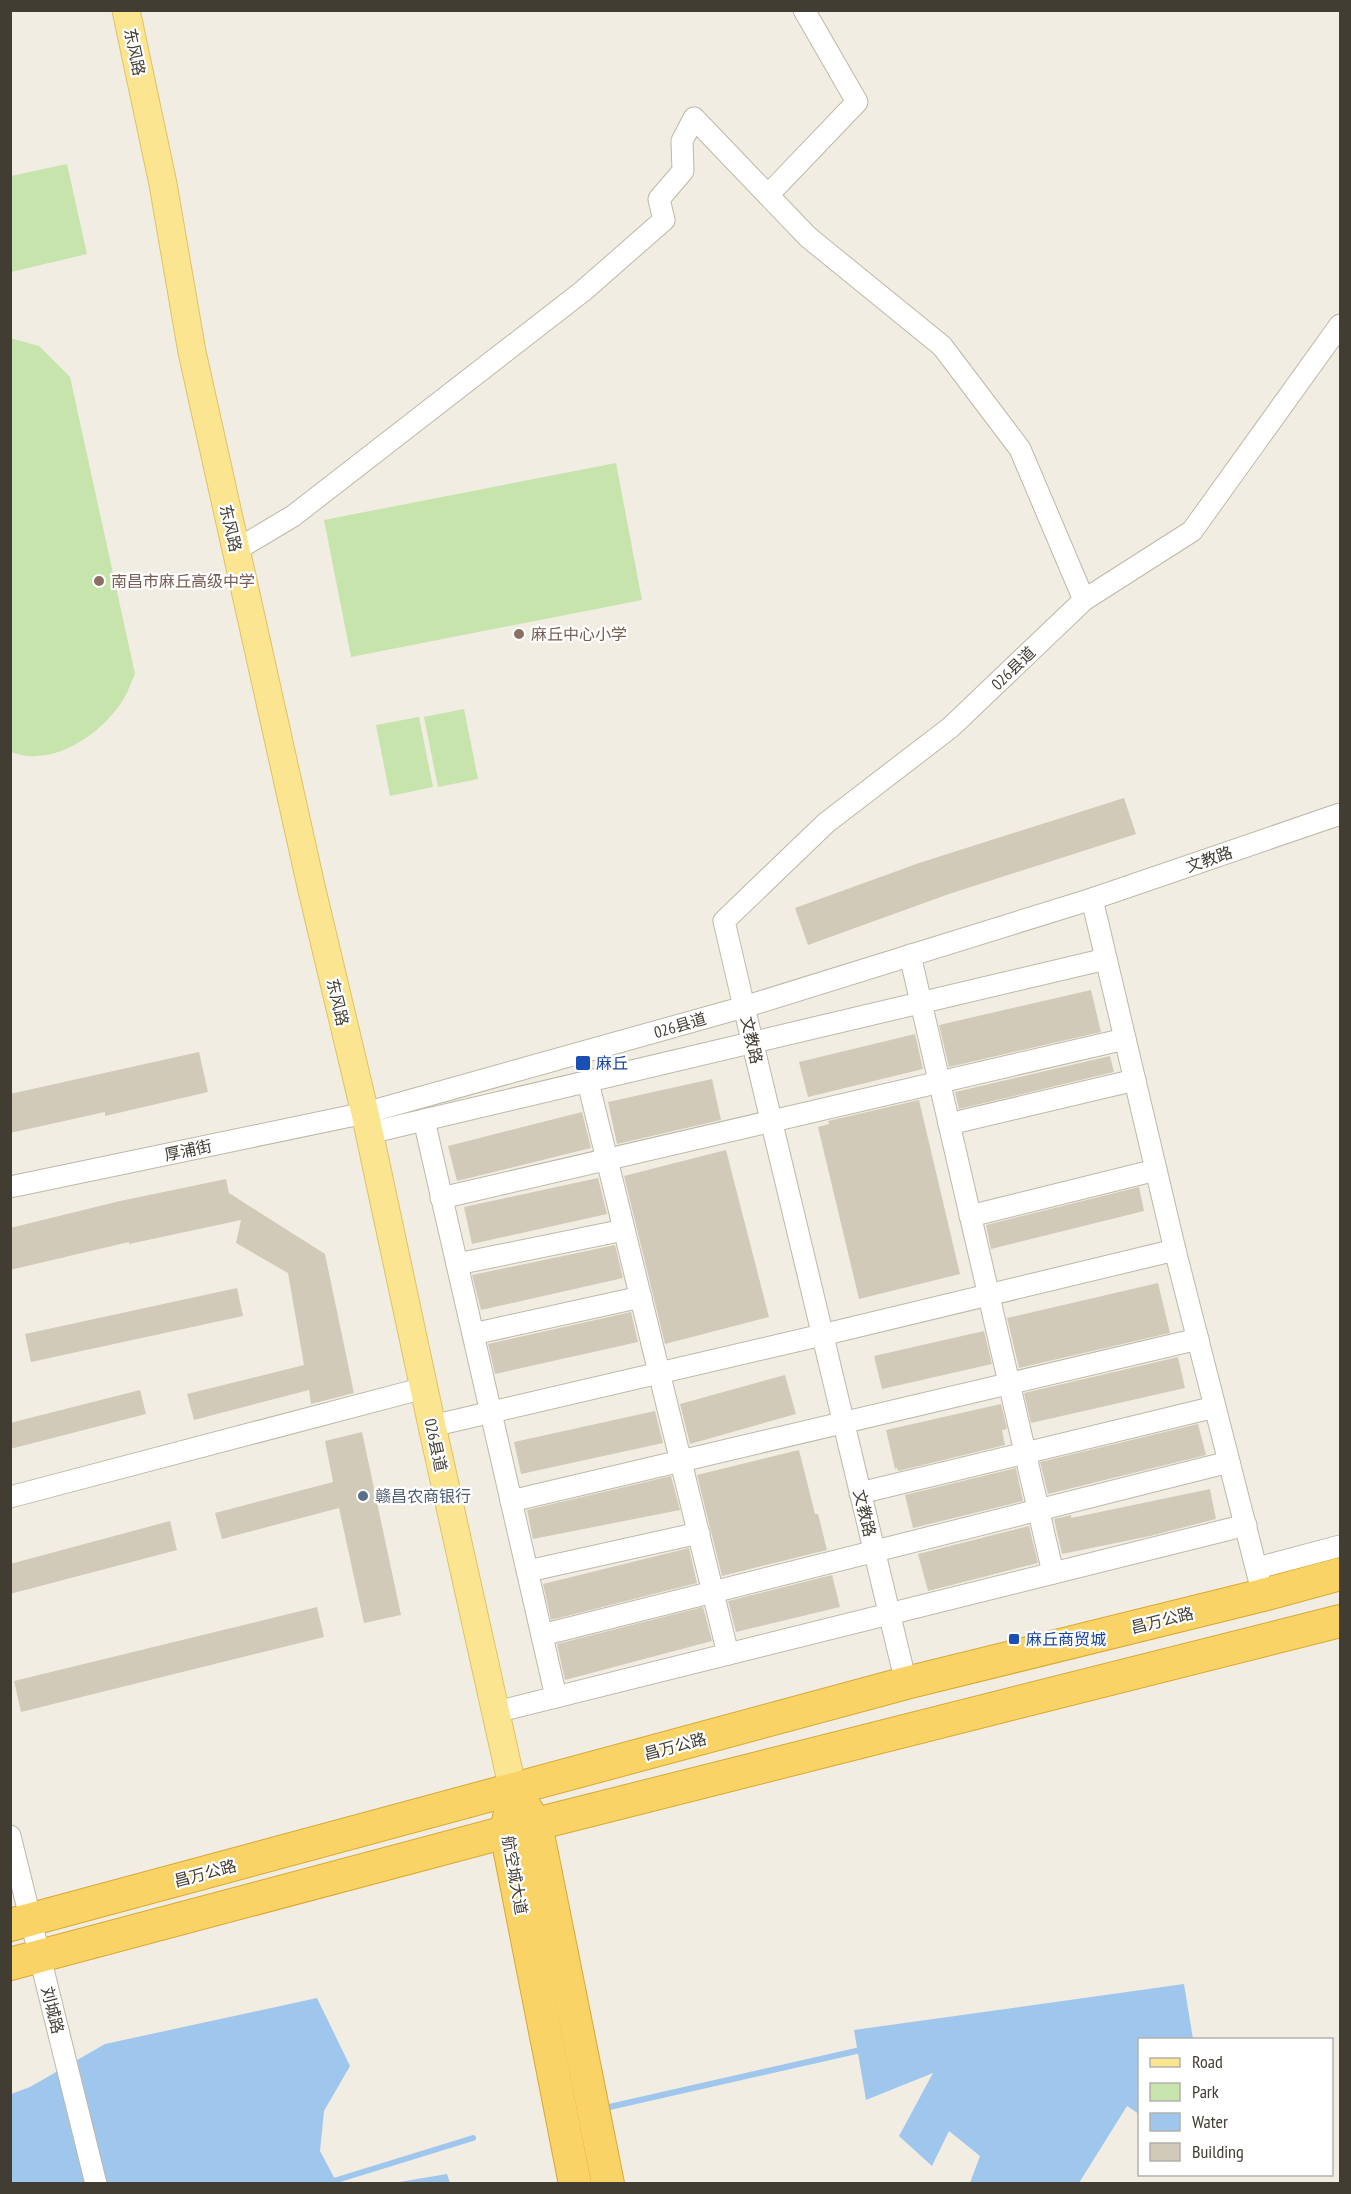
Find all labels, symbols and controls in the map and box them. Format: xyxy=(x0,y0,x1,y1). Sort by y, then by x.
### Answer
street label: 东风路 xyxy=(120,26,150,78)
street label: 东风路 xyxy=(216,502,246,554)
place label: 南昌市麻丘高级中学 xyxy=(111,571,255,591)
marker: 南昌市麻丘高级中学 xyxy=(92,574,106,588)
place label: 麻丘中心小学 xyxy=(531,624,627,644)
marker: 麻丘中心小学 xyxy=(512,627,526,641)
street label: 026县道 xyxy=(987,642,1039,694)
street label: 文教路 xyxy=(1183,842,1235,876)
street label: 东风路 xyxy=(323,976,353,1028)
street label: 026县道 xyxy=(651,1008,709,1042)
street label: 文教路 xyxy=(737,1014,767,1066)
place label: 麻丘 xyxy=(596,1053,628,1073)
marker: 麻丘 xyxy=(574,1054,592,1072)
street label: 厚浦街 xyxy=(162,1135,214,1165)
street label: 026县道 xyxy=(421,1417,451,1473)
place label: 赣昌农商银行 xyxy=(375,1486,471,1506)
street label: 文教路 xyxy=(849,1487,881,1539)
marker: 赣昌农商银行 xyxy=(356,1489,370,1503)
street label: 昌万公路 xyxy=(1129,1603,1195,1637)
place label: 麻丘商贸城 xyxy=(1026,1629,1106,1649)
marker: 麻丘商贸城 xyxy=(1007,1632,1021,1646)
street label: 昌万公路 xyxy=(641,1728,709,1764)
street label: 航空城大道 xyxy=(498,1834,532,1916)
street label: 昌万公路 xyxy=(171,1855,239,1891)
street label: 刘城路 xyxy=(37,1984,69,2036)
legend xyxy=(1138,2038,1333,2176)
text: Road xyxy=(1192,2050,1223,2073)
text: Park xyxy=(1192,2080,1219,2103)
text: Water xyxy=(1192,2110,1228,2133)
text: Building xyxy=(1192,2140,1244,2163)

